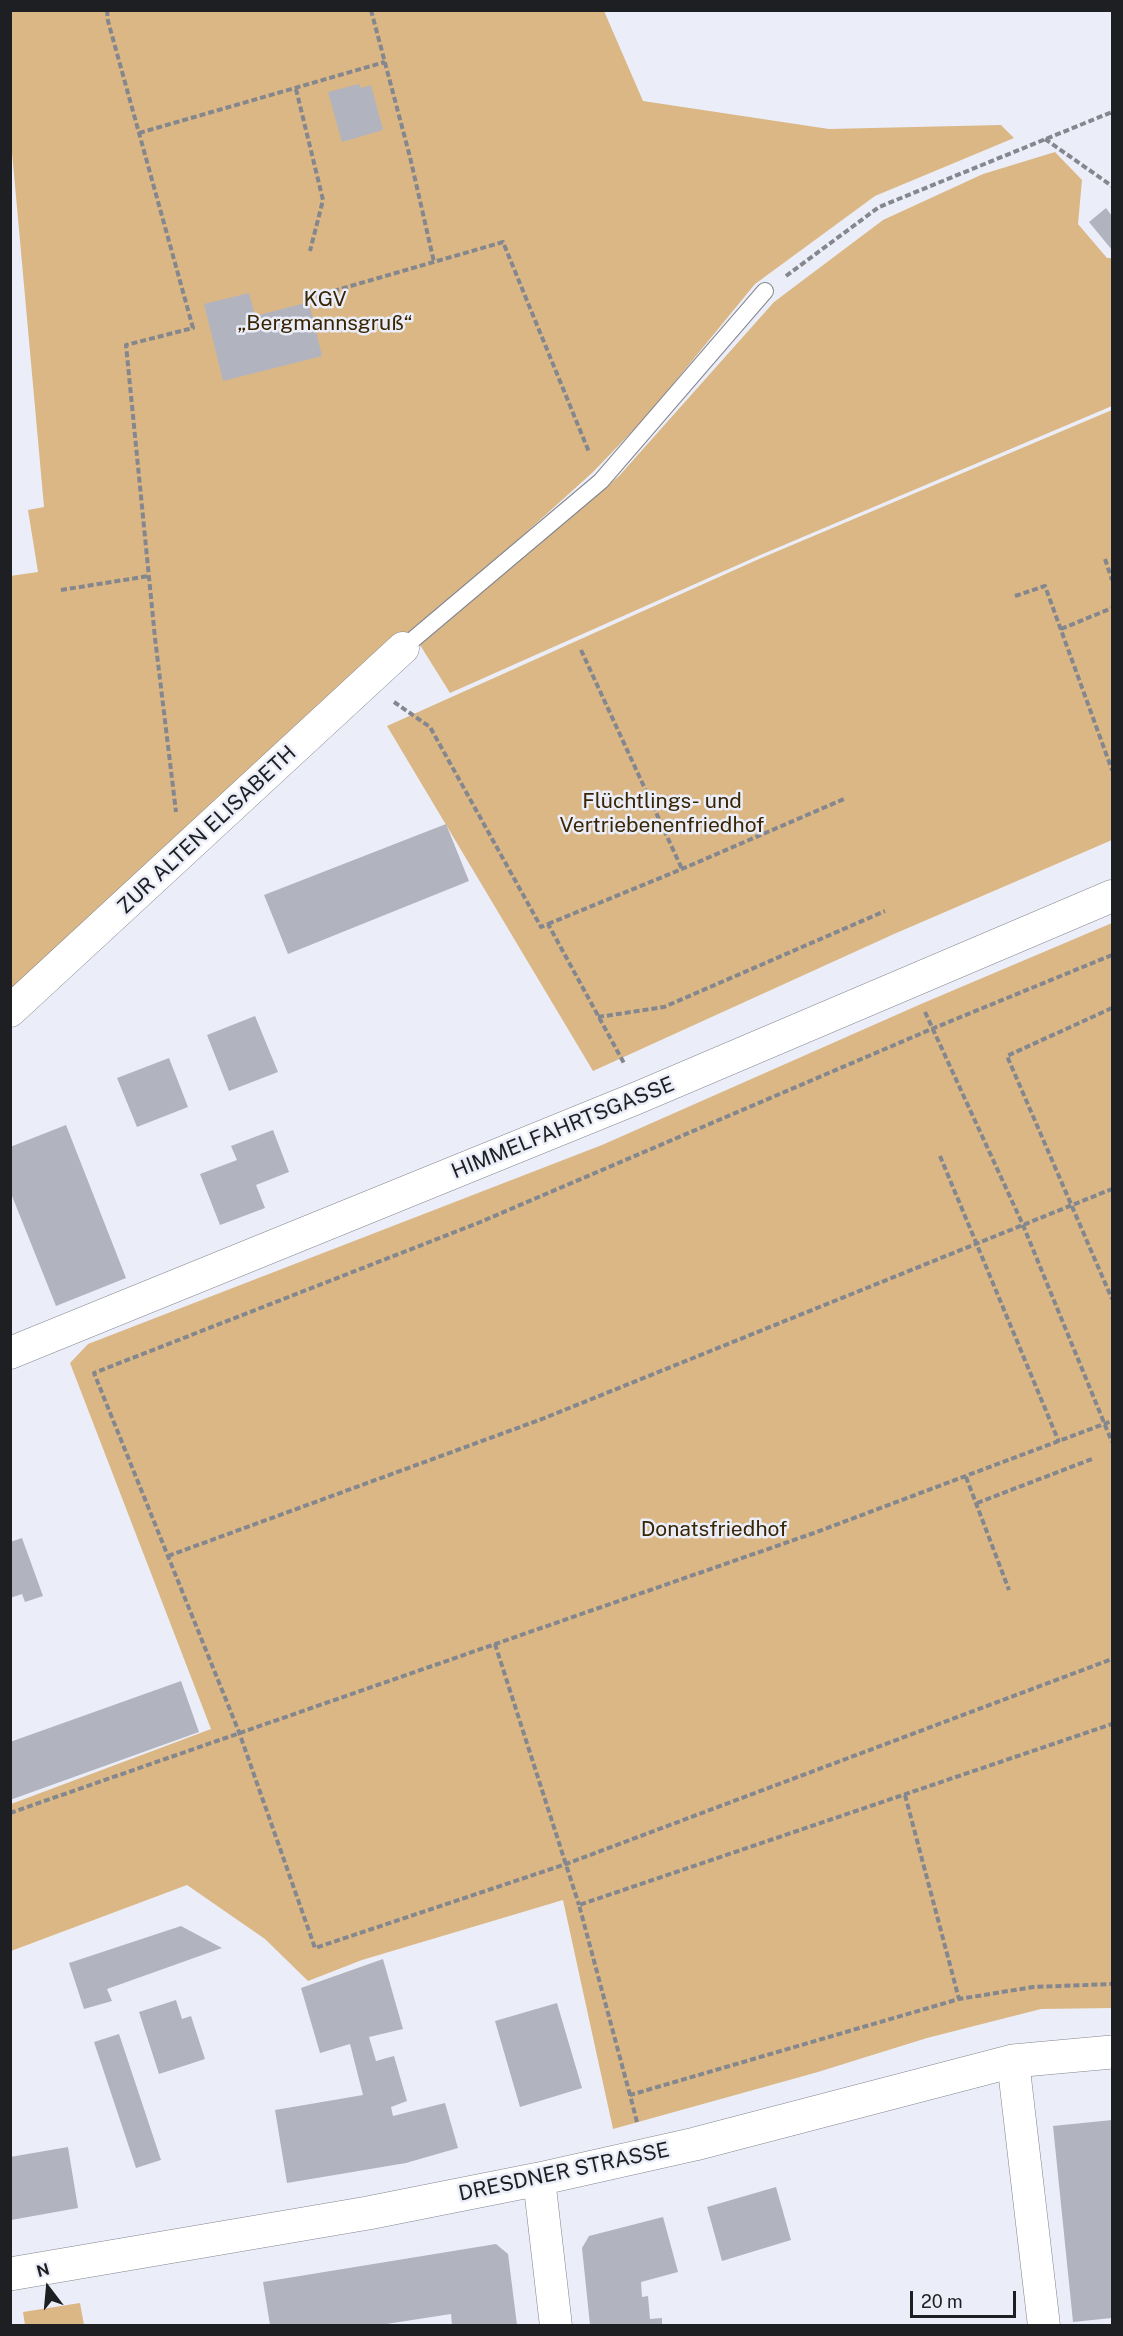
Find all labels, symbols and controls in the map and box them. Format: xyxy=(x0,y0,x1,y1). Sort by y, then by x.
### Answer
park label: KGV „Bergmannsgruß“ xyxy=(237,287,413,337)
street label: ZUR ALTEN ELISABETH xyxy=(112,741,302,919)
park label: Flüchtlings- und Vertriebenenfriedhof xyxy=(560,789,764,839)
street label: HIMMELFAHRTSGASSE xyxy=(448,1072,678,1184)
park label: Donatsfriedhof xyxy=(641,1517,787,1543)
street label: DRESDNER STRASSE xyxy=(456,2137,672,2207)
north arrow xyxy=(18,2258,78,2318)
text: N xyxy=(34,2259,52,2281)
scale bar xyxy=(913,2279,1020,2317)
text: 20 m xyxy=(921,2291,963,2312)

